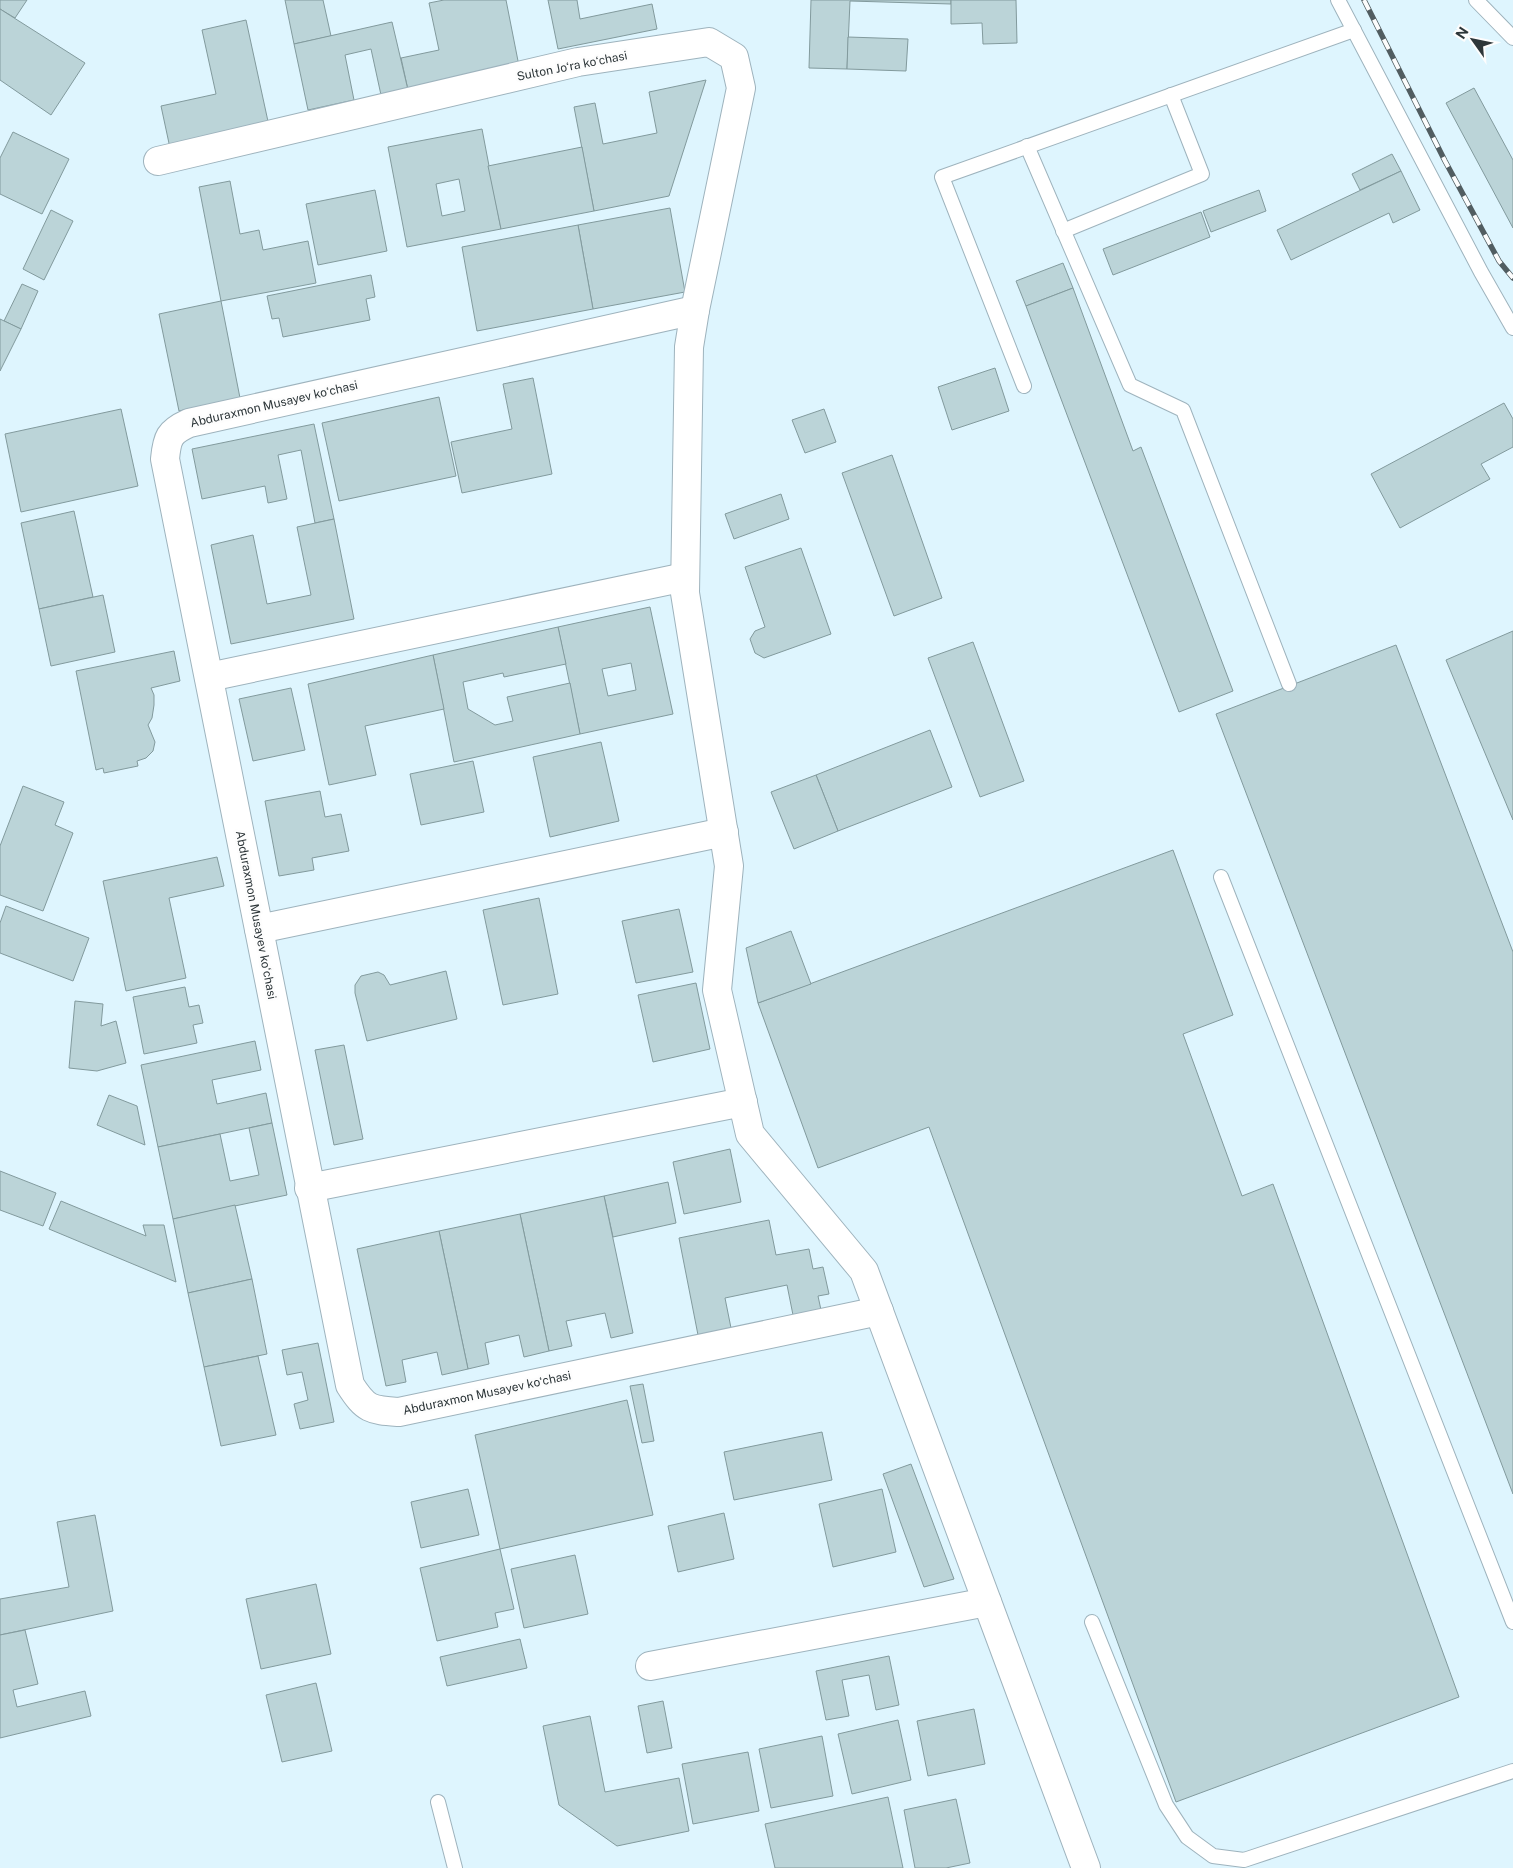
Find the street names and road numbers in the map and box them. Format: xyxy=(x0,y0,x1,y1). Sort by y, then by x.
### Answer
street label: Sulton Joʻra koʻchasi xyxy=(516,48,628,84)
street label: Abduraxmon Musayev koʻchasi xyxy=(189,378,359,430)
street label: Abduraxmon Musayev koʻchasi xyxy=(233,829,279,1001)
street label: Abduraxmon Musayev koʻchasi xyxy=(402,1368,572,1418)

